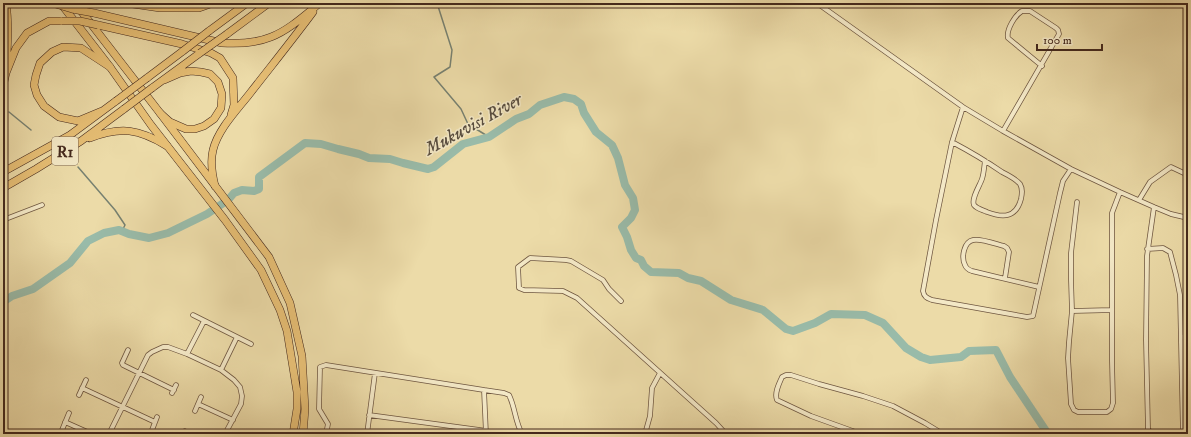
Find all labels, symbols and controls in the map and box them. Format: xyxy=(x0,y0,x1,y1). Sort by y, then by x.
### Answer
scale bar xyxy=(1037,26,1102,52)
text: 100 m xyxy=(1043,33,1072,48)
water label: Mukuvisi River xyxy=(419,88,527,162)
road number: R1 xyxy=(52,137,78,165)

